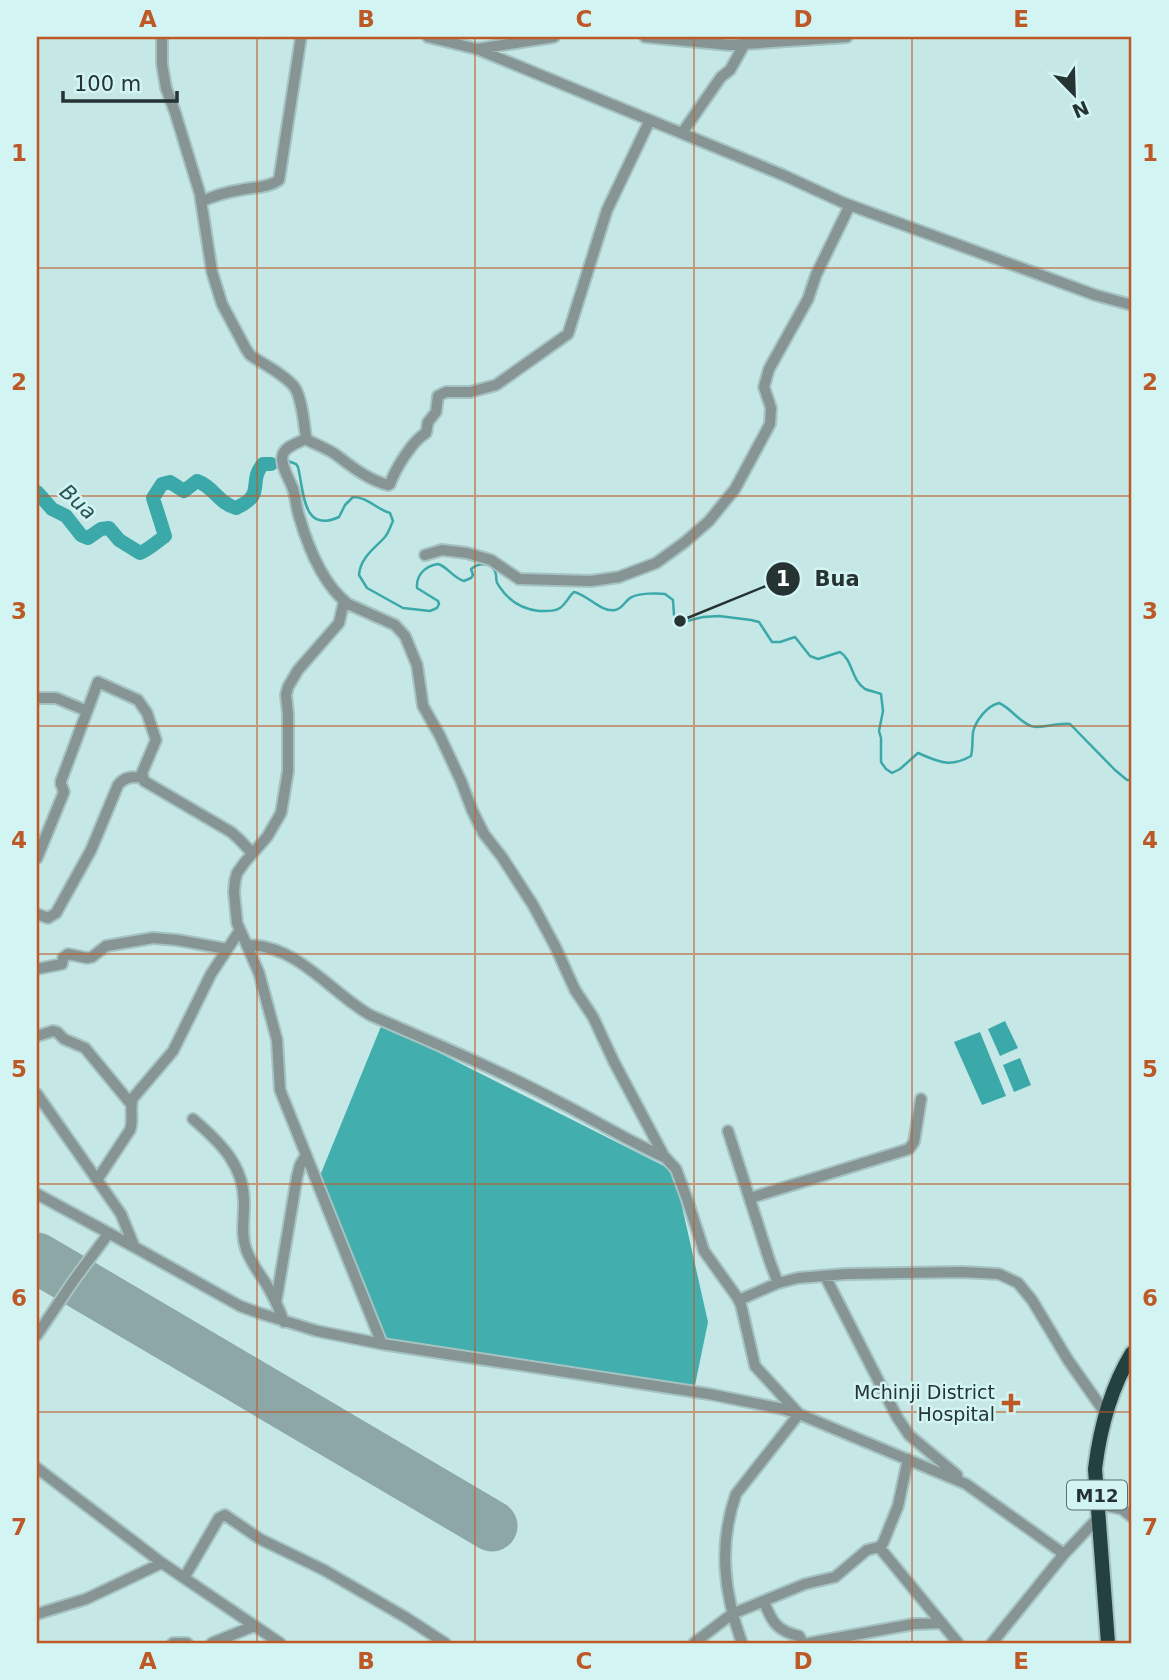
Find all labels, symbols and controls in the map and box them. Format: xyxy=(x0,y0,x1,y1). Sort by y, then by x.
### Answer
text: A xyxy=(139,6,157,32)
text: B xyxy=(357,6,375,32)
text: C xyxy=(576,6,592,32)
text: D xyxy=(793,6,813,32)
text: E xyxy=(1013,6,1029,32)
scale bar xyxy=(63,60,177,104)
north arrow xyxy=(1040,60,1110,130)
text: 100 m xyxy=(74,72,141,96)
text: N xyxy=(1069,96,1092,123)
text: 1 xyxy=(11,140,27,166)
text: 1 xyxy=(1142,140,1158,166)
text: 2 xyxy=(11,369,27,395)
text: 2 xyxy=(1142,369,1158,395)
water label: Bua xyxy=(55,480,101,524)
callout: Bua xyxy=(766,558,874,600)
text: 1 xyxy=(776,567,790,591)
text: Bua xyxy=(814,567,860,591)
text: 3 xyxy=(11,598,27,624)
text: 3 xyxy=(1142,598,1158,624)
text: 4 xyxy=(11,827,27,853)
text: 4 xyxy=(1142,827,1158,853)
text: 5 xyxy=(11,1056,27,1082)
text: 5 xyxy=(1142,1056,1158,1082)
text: 6 xyxy=(11,1285,27,1311)
text: 6 xyxy=(1142,1285,1158,1311)
place label: Mchinji District Hospital xyxy=(854,1381,995,1425)
marker: Mchinji District Hospital xyxy=(1001,1393,1021,1413)
road number: M12 xyxy=(1067,1480,1127,1510)
text: 7 xyxy=(11,1514,27,1540)
text: 7 xyxy=(1142,1514,1158,1540)
text: A xyxy=(139,1648,157,1674)
text: B xyxy=(357,1648,375,1674)
text: C xyxy=(576,1648,592,1674)
text: D xyxy=(793,1648,813,1674)
text: E xyxy=(1013,1648,1029,1674)

